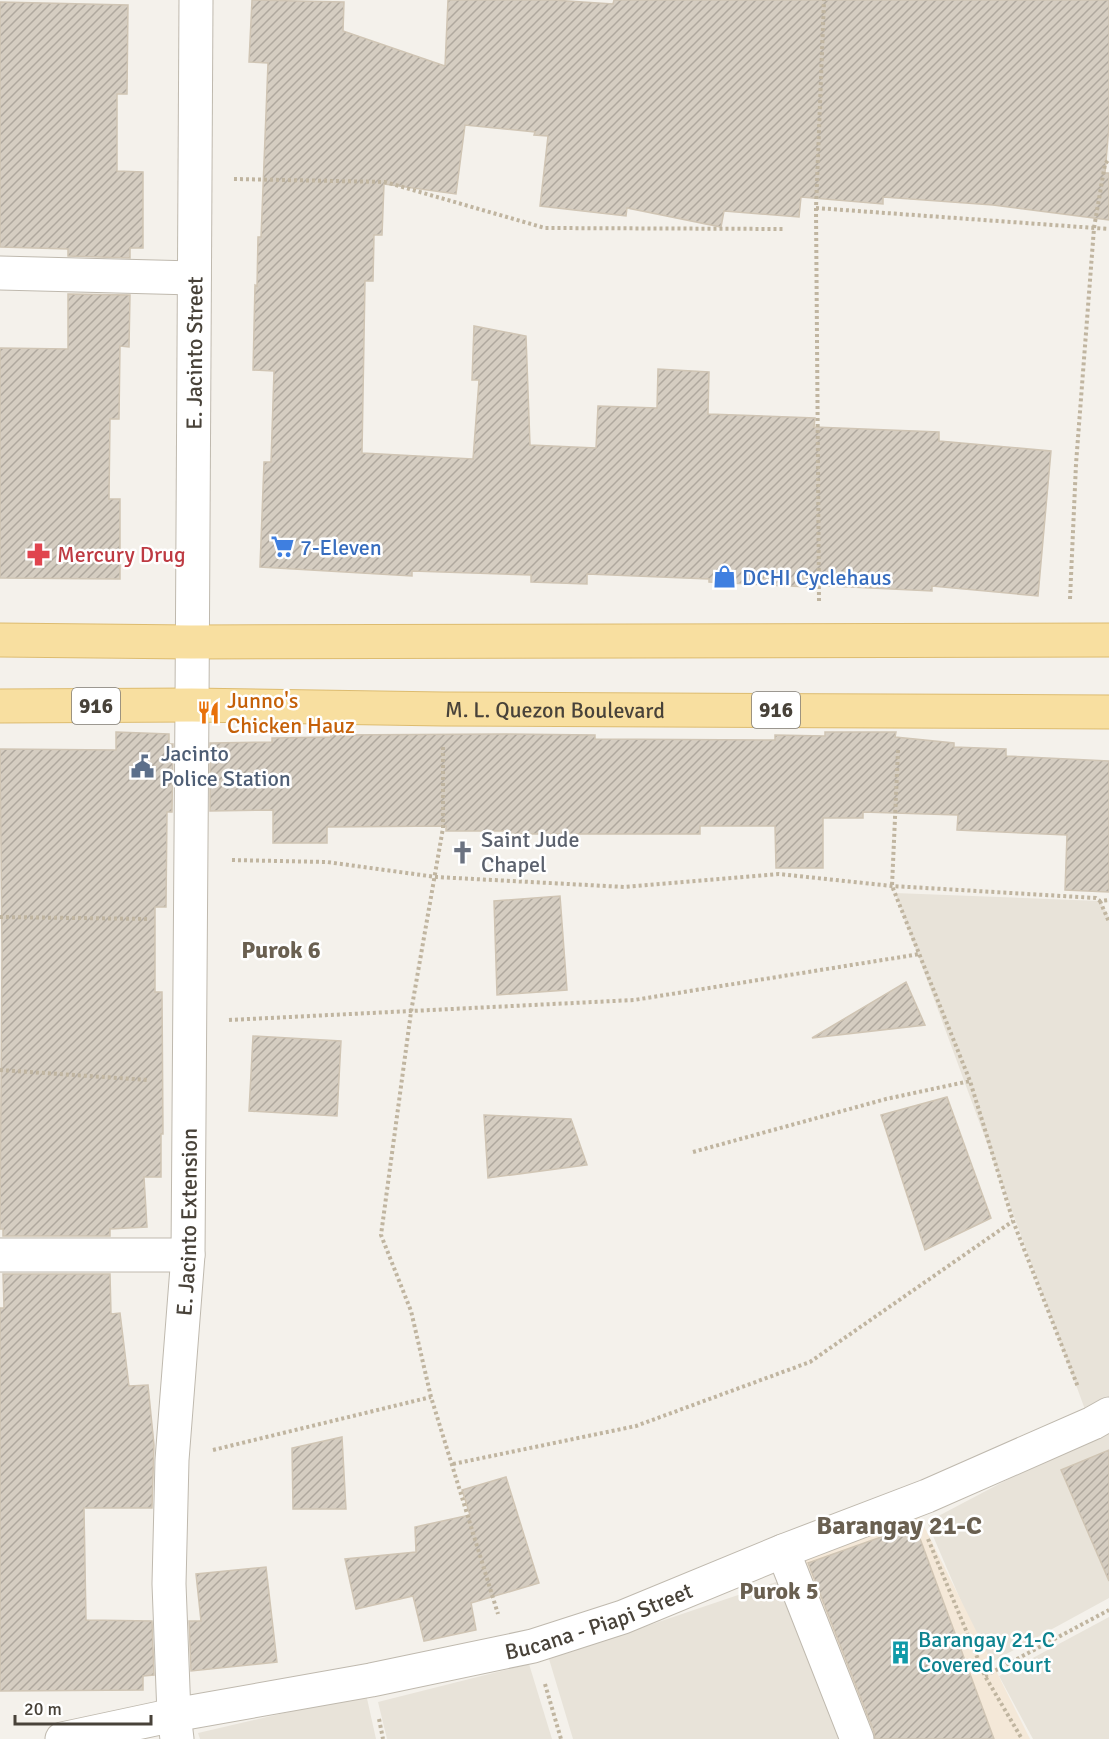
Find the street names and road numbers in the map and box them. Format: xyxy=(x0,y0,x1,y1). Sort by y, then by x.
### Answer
street label: E. Jacinto Street xyxy=(181,276,208,430)
road number: 916 xyxy=(72,688,120,724)
road number: 916 xyxy=(752,692,800,728)
street label: M. L. Quezon Boulevard xyxy=(445,696,665,724)
street label: E. Jacinto Extension xyxy=(170,1128,203,1317)
street label: Bucana - Piapi Street xyxy=(502,1577,697,1666)

